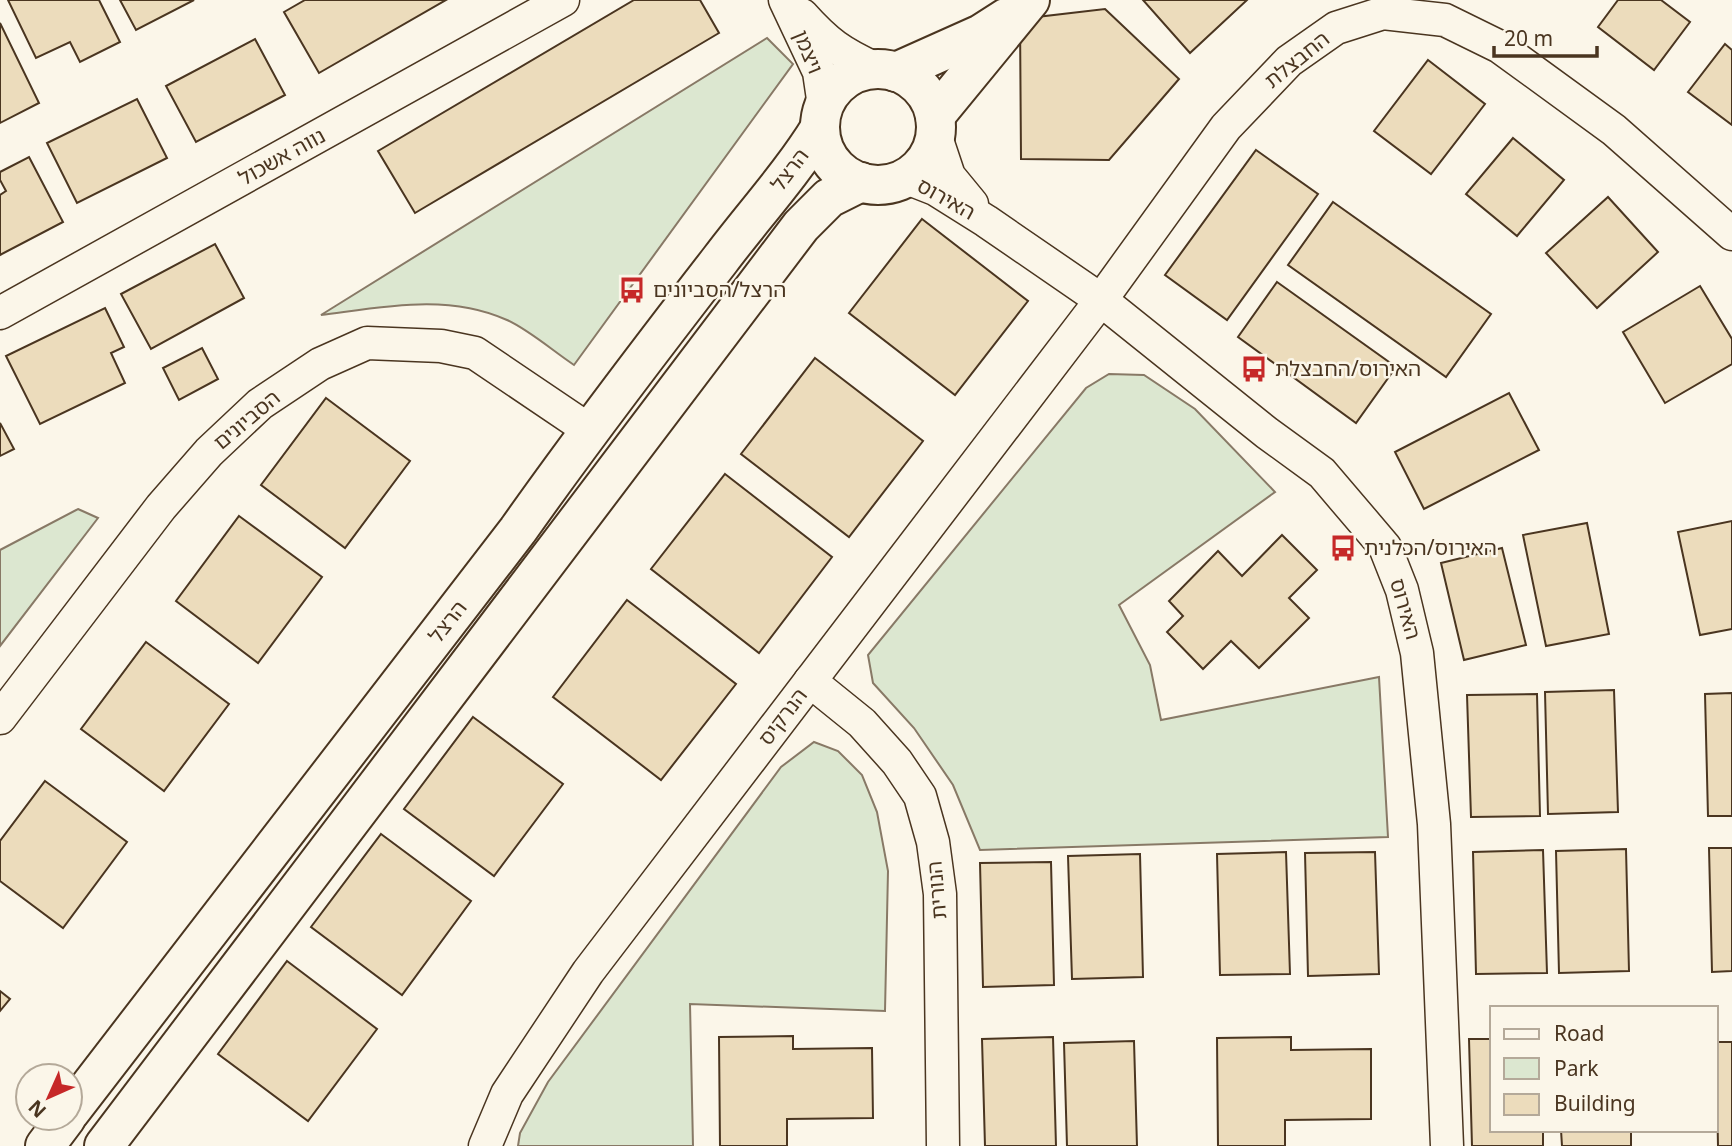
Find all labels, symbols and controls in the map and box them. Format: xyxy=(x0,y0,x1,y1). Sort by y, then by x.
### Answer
scale bar xyxy=(1494,14,1597,58)
street label: החבצלת xyxy=(1258,24,1335,94)
text: 20 m xyxy=(1504,24,1553,52)
street label: ויצמן xyxy=(788,26,830,78)
street label: נווה אשכול xyxy=(233,121,330,191)
street label: הרצל xyxy=(764,142,814,197)
street label: האירוס xyxy=(912,171,981,226)
bus stop icon: הרצל/הסביונים xyxy=(617,275,647,305)
place label: הרצל/הסביונים xyxy=(653,275,786,303)
bus stop icon: האירוס/החבצלת xyxy=(1239,354,1269,384)
place label: האירוס/החבצלת xyxy=(1275,354,1421,382)
street label: הסביונים xyxy=(207,383,286,455)
bus stop icon: האירוס/הכלנית xyxy=(1328,533,1358,563)
place label: האירוס/הכלנית xyxy=(1364,533,1497,561)
street label: האירוס xyxy=(1384,575,1428,643)
street label: הרצל xyxy=(422,594,473,648)
street label: הנרקיס xyxy=(752,682,813,751)
street label: הנורית xyxy=(920,860,952,920)
legend xyxy=(1490,1006,1718,1132)
text: Road xyxy=(1554,1019,1604,1047)
text: Park xyxy=(1554,1054,1599,1082)
north arrow xyxy=(14,1062,84,1132)
text: Building xyxy=(1554,1089,1636,1117)
text: N xyxy=(22,1094,52,1124)

